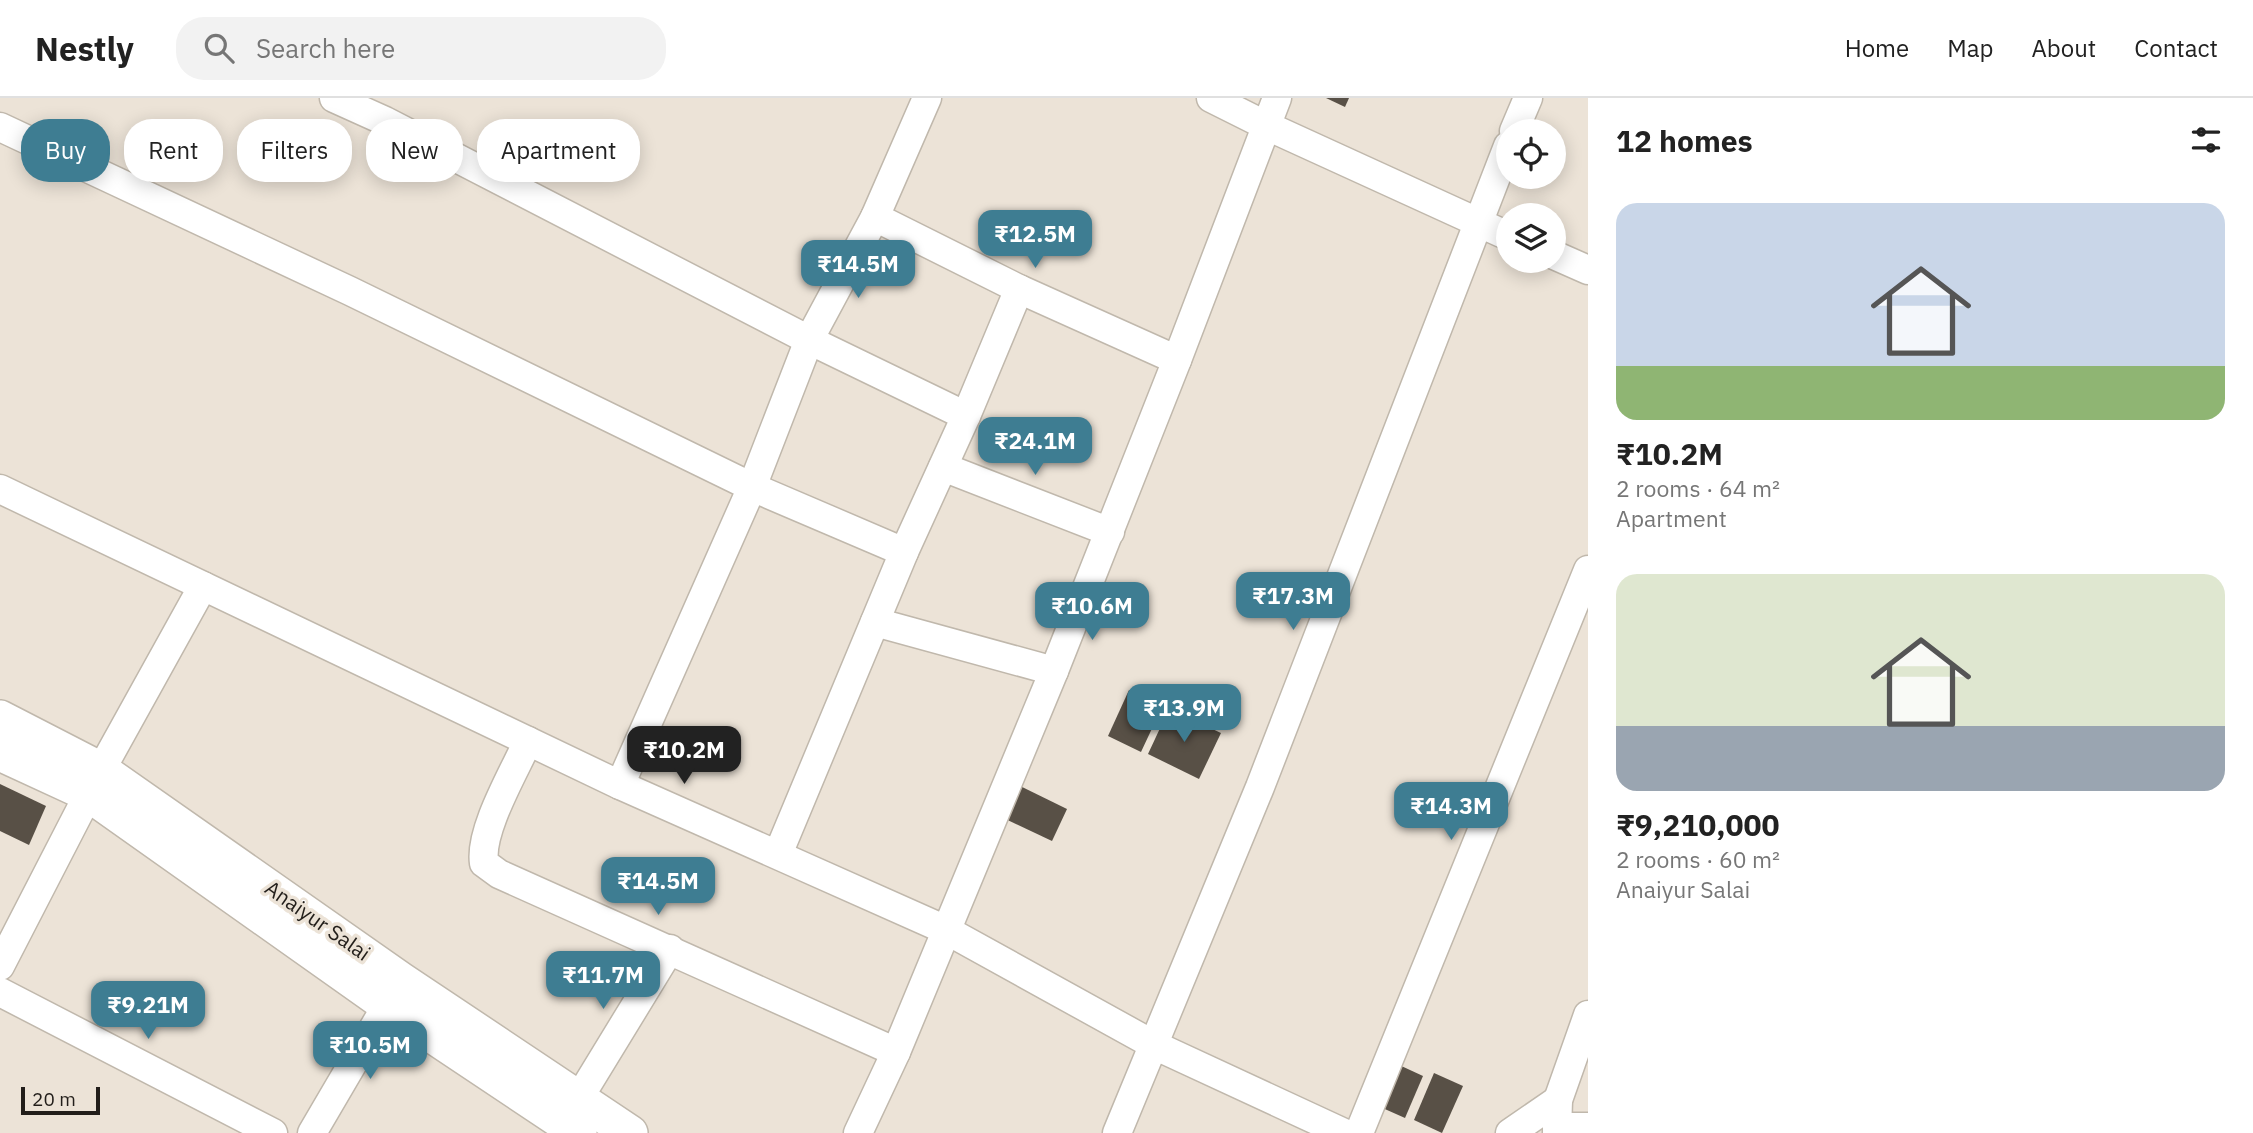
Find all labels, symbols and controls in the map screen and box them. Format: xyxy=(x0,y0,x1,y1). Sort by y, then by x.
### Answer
search box xyxy=(176,17,666,80)
text: Nestly xyxy=(35,27,134,70)
icon: search xyxy=(200,29,238,67)
text: Search here xyxy=(256,31,395,65)
text: Home xyxy=(1845,32,1909,64)
text: Map xyxy=(1947,32,1993,64)
text: About xyxy=(2031,32,2096,64)
text: Contact xyxy=(2134,32,2218,64)
chip: Buy xyxy=(21,119,110,182)
chip: Rent xyxy=(124,119,223,182)
chip: Filters xyxy=(237,119,352,182)
chip: New xyxy=(366,119,463,182)
chip: Apartment xyxy=(477,119,640,182)
map controls xyxy=(1496,119,1566,273)
button: locate xyxy=(1496,119,1566,189)
text: 12 homes xyxy=(1616,121,1753,160)
icon: filters xyxy=(2187,121,2225,159)
button: layers xyxy=(1496,203,1566,273)
pin: ₹12.5M xyxy=(978,211,1092,270)
text: ₹12.5M xyxy=(994,218,1076,248)
pin: ₹14.5M xyxy=(801,240,915,300)
text: ₹14.5M xyxy=(817,248,899,278)
icon: home xyxy=(1858,248,1984,374)
pin: ₹24.1M xyxy=(978,418,1092,477)
text: ₹24.1M xyxy=(994,425,1076,455)
text: ₹10.2M xyxy=(1616,434,1723,473)
text: 2 rooms · 64 m² xyxy=(1616,473,1780,503)
text: Apartment xyxy=(1616,503,1727,533)
pin: ₹17.3M xyxy=(1236,573,1350,632)
text: ₹17.3M xyxy=(1252,580,1334,610)
pin: ₹10.6M xyxy=(1035,582,1149,642)
text: ₹10.6M xyxy=(1051,590,1133,620)
icon: home xyxy=(1858,619,1984,745)
pin: ₹13.9M xyxy=(1127,684,1241,744)
text: ₹13.9M xyxy=(1143,692,1225,722)
pin: ₹10.2M xyxy=(627,726,741,786)
text: ₹10.2M xyxy=(643,734,725,764)
pin: ₹14.3M xyxy=(1394,782,1508,842)
text: ₹14.3M xyxy=(1410,790,1492,820)
text: ₹9,210,000 xyxy=(1616,805,1779,844)
text: 2 rooms · 60 m² xyxy=(1616,844,1780,874)
pin: ₹14.5M xyxy=(601,858,715,917)
text: ₹14.5M xyxy=(617,865,699,895)
street label: Anaiyur Salai xyxy=(260,873,376,967)
text: Anaiyur Salai xyxy=(1616,874,1750,904)
pin: ₹11.7M xyxy=(546,951,660,1011)
text: ₹11.7M xyxy=(562,959,644,989)
pin: ₹9.21M xyxy=(91,982,205,1041)
text: ₹9.21M xyxy=(107,989,189,1019)
pin: ₹10.5M xyxy=(313,1021,427,1081)
text: ₹10.5M xyxy=(329,1029,411,1059)
scale bar xyxy=(21,1084,100,1116)
text: 20 m xyxy=(32,1087,76,1111)

